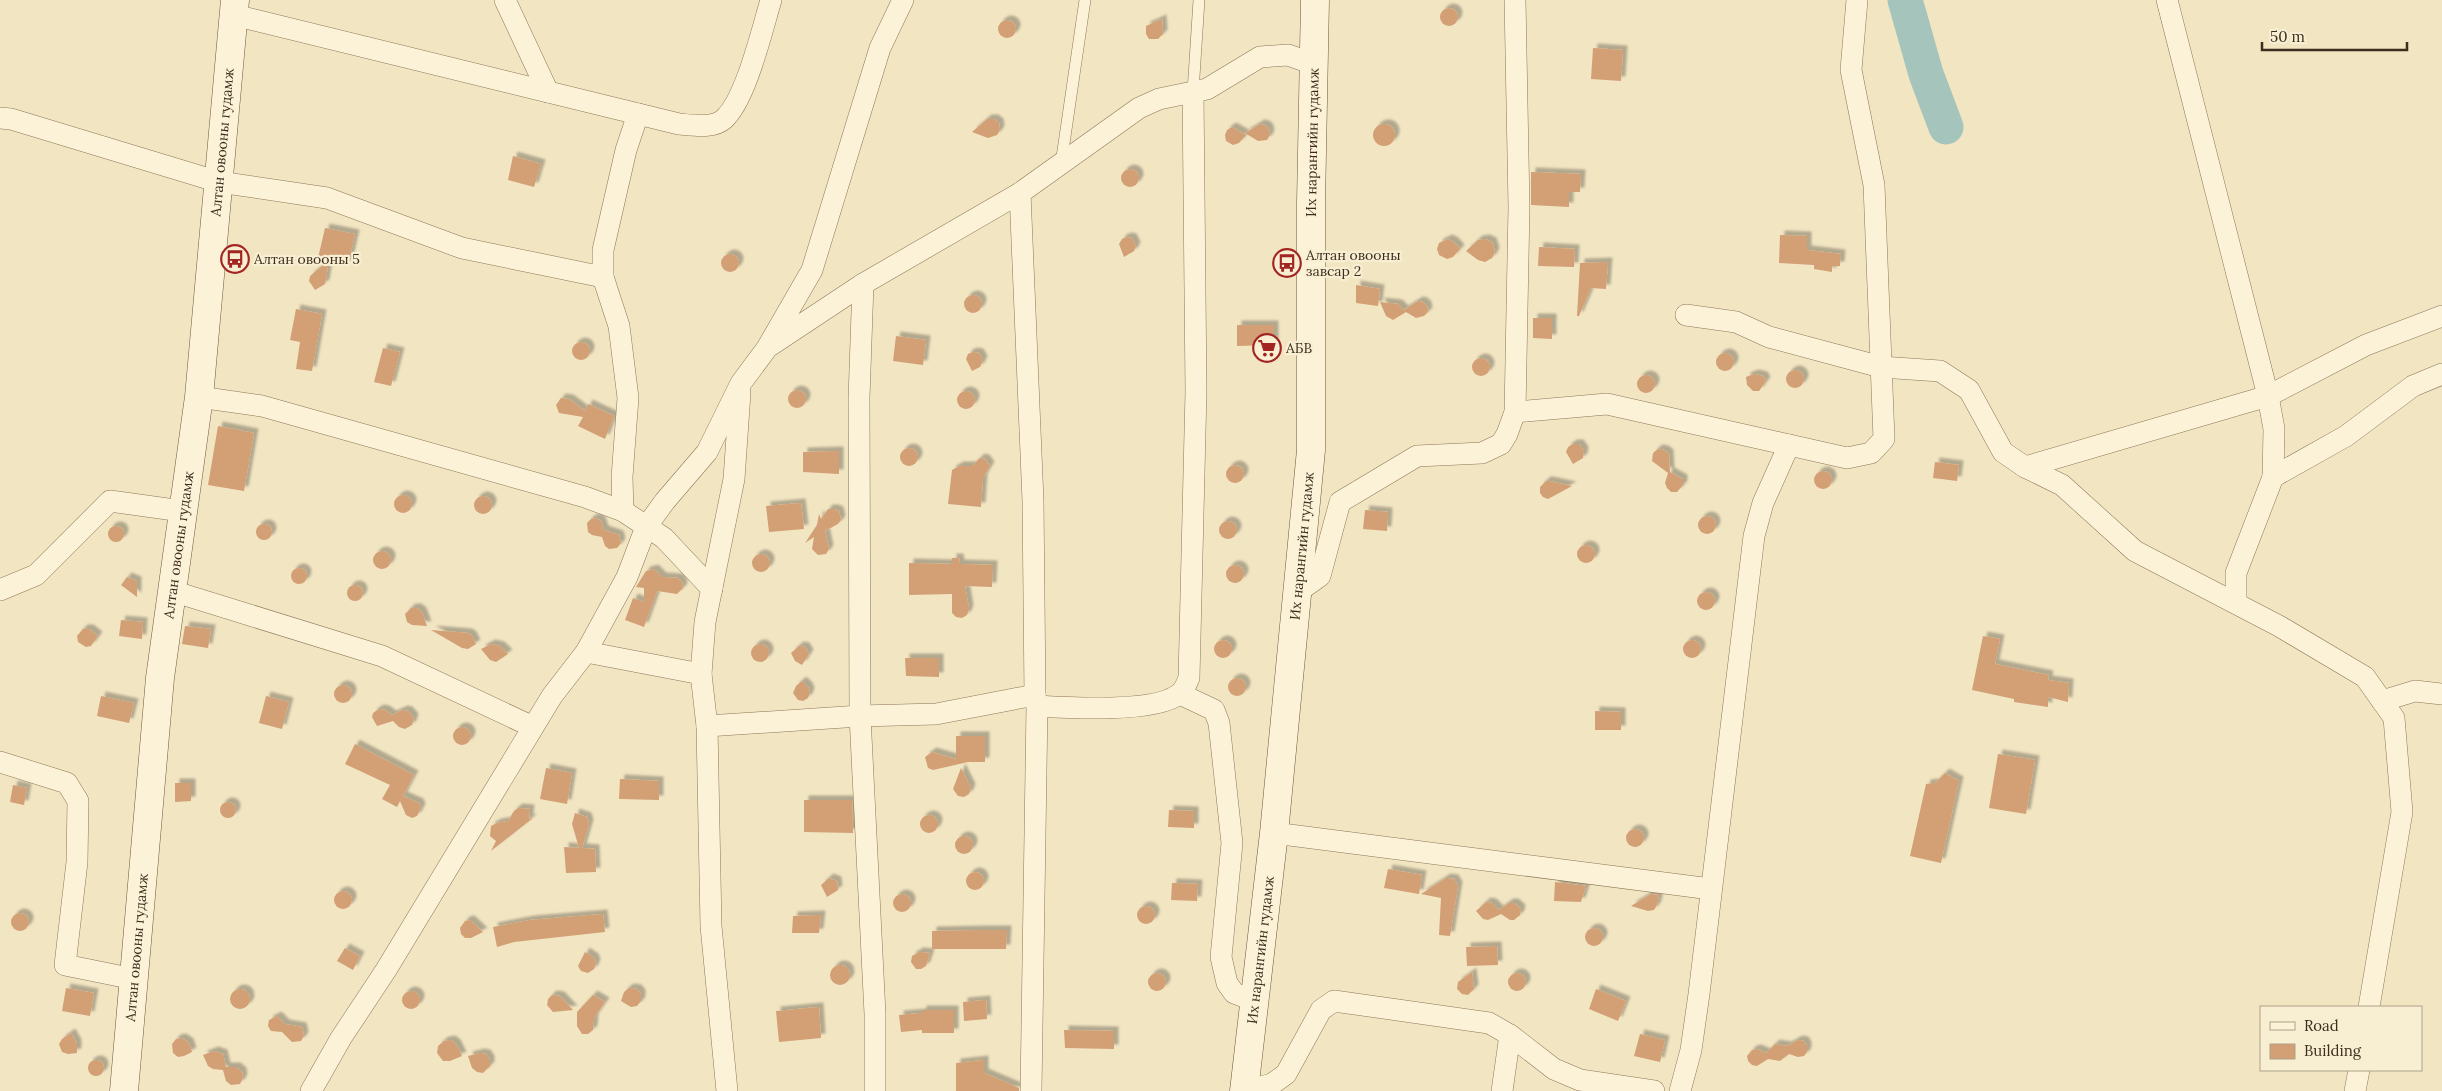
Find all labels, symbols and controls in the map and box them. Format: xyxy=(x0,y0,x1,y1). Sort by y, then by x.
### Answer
scale bar xyxy=(2262,20,2407,52)
text: 50 m xyxy=(2270,27,2305,46)
street label: Алтан овооны гудамж xyxy=(206,67,238,218)
street label: Их нарангийн гудамж xyxy=(1302,68,1323,217)
bus stop icon: Алтан овооны 5 xyxy=(220,244,250,274)
place label: Алтан овооны завсар 2 xyxy=(1305,246,1401,280)
bus stop icon: Алтан овооны завсар 2 xyxy=(1272,248,1302,278)
place label: Алтан овооны 5 xyxy=(253,250,360,268)
supermarket icon: АБВ xyxy=(1252,333,1282,363)
place label: АБВ xyxy=(1285,339,1312,357)
street label: Алтан овооны гудамж xyxy=(159,470,198,621)
street label: Их нарангийн гудамж xyxy=(1286,471,1318,621)
street label: Алтан овооны гудамж xyxy=(121,873,152,1023)
street label: Их нарангийн гудамж xyxy=(1243,875,1278,1025)
legend xyxy=(2260,1006,2422,1071)
text: Road xyxy=(2304,1016,2339,1035)
text: Building xyxy=(2304,1041,2362,1060)

